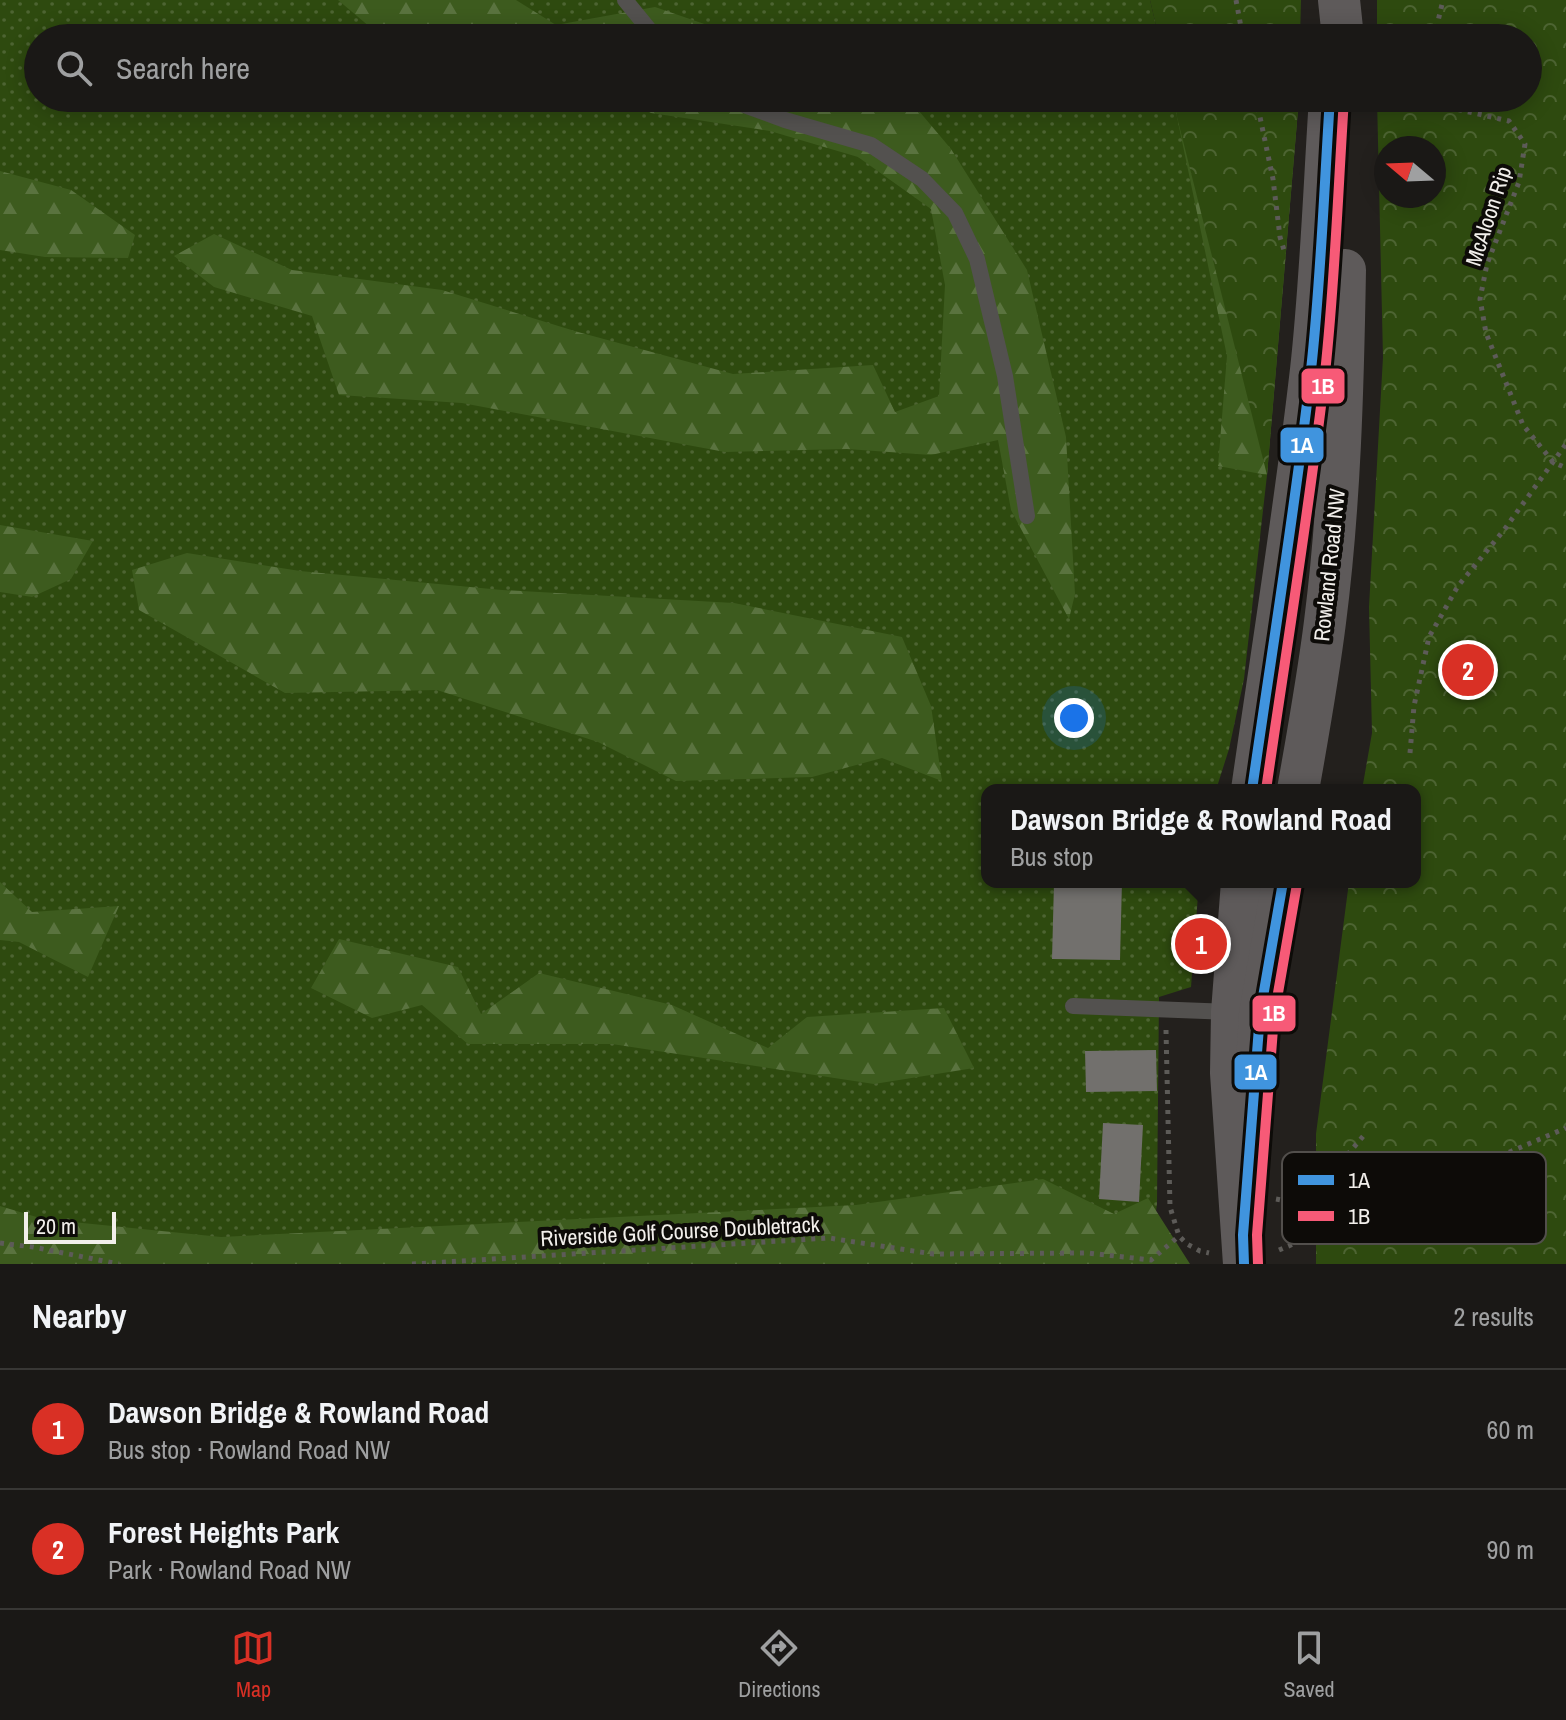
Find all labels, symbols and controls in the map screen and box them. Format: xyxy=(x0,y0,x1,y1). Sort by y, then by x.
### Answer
search box xyxy=(24,24,1542,112)
icon: search xyxy=(52,46,96,90)
text: Search here xyxy=(116,48,250,88)
north arrow xyxy=(1374,136,1446,208)
street label: McAloon Rip xyxy=(1458,162,1518,270)
line badge: 1B xyxy=(1300,367,1346,405)
text: 1B xyxy=(1311,371,1335,401)
line badge: 1A xyxy=(1279,426,1325,464)
text: 1A xyxy=(1290,430,1314,460)
street label: Rowland Road NW xyxy=(1306,487,1352,643)
pin: 2 xyxy=(1442,640,1494,700)
your location xyxy=(1054,698,1094,738)
popup xyxy=(981,784,1421,888)
text: Dawson Bridge & Rowland Road xyxy=(1010,799,1392,839)
text: Bus stop xyxy=(1010,839,1093,874)
pin: 1 xyxy=(1175,914,1227,974)
line badge: 1B xyxy=(1251,994,1297,1033)
text: 1B xyxy=(1262,998,1286,1028)
line badge: 1A xyxy=(1233,1053,1278,1091)
text: 1A xyxy=(1244,1057,1268,1087)
legend xyxy=(1282,1152,1546,1244)
text: 1A xyxy=(1348,1165,1371,1195)
text: 1B xyxy=(1348,1201,1370,1231)
scale bar xyxy=(24,1208,116,1244)
street label: Riverside Golf Course Doubletrack xyxy=(540,1209,821,1253)
text: 20 m xyxy=(36,1211,76,1241)
text: Nearby xyxy=(32,1293,127,1339)
text: 2 results xyxy=(1453,1299,1534,1334)
text: Dawson Bridge & Rowland Road xyxy=(108,1392,489,1432)
text: 1 xyxy=(52,1412,64,1447)
text: 60 m xyxy=(1487,1412,1534,1447)
text: Bus stop · Rowland Road NW xyxy=(108,1432,390,1467)
text: Forest Heights Park xyxy=(108,1512,339,1552)
text: 2 xyxy=(52,1532,64,1567)
text: 90 m xyxy=(1487,1532,1534,1567)
text: Park · Rowland Road NW xyxy=(108,1552,351,1587)
tab: Map xyxy=(231,1626,275,1704)
tab: Directions xyxy=(738,1626,821,1704)
tab: Saved xyxy=(1283,1626,1335,1704)

